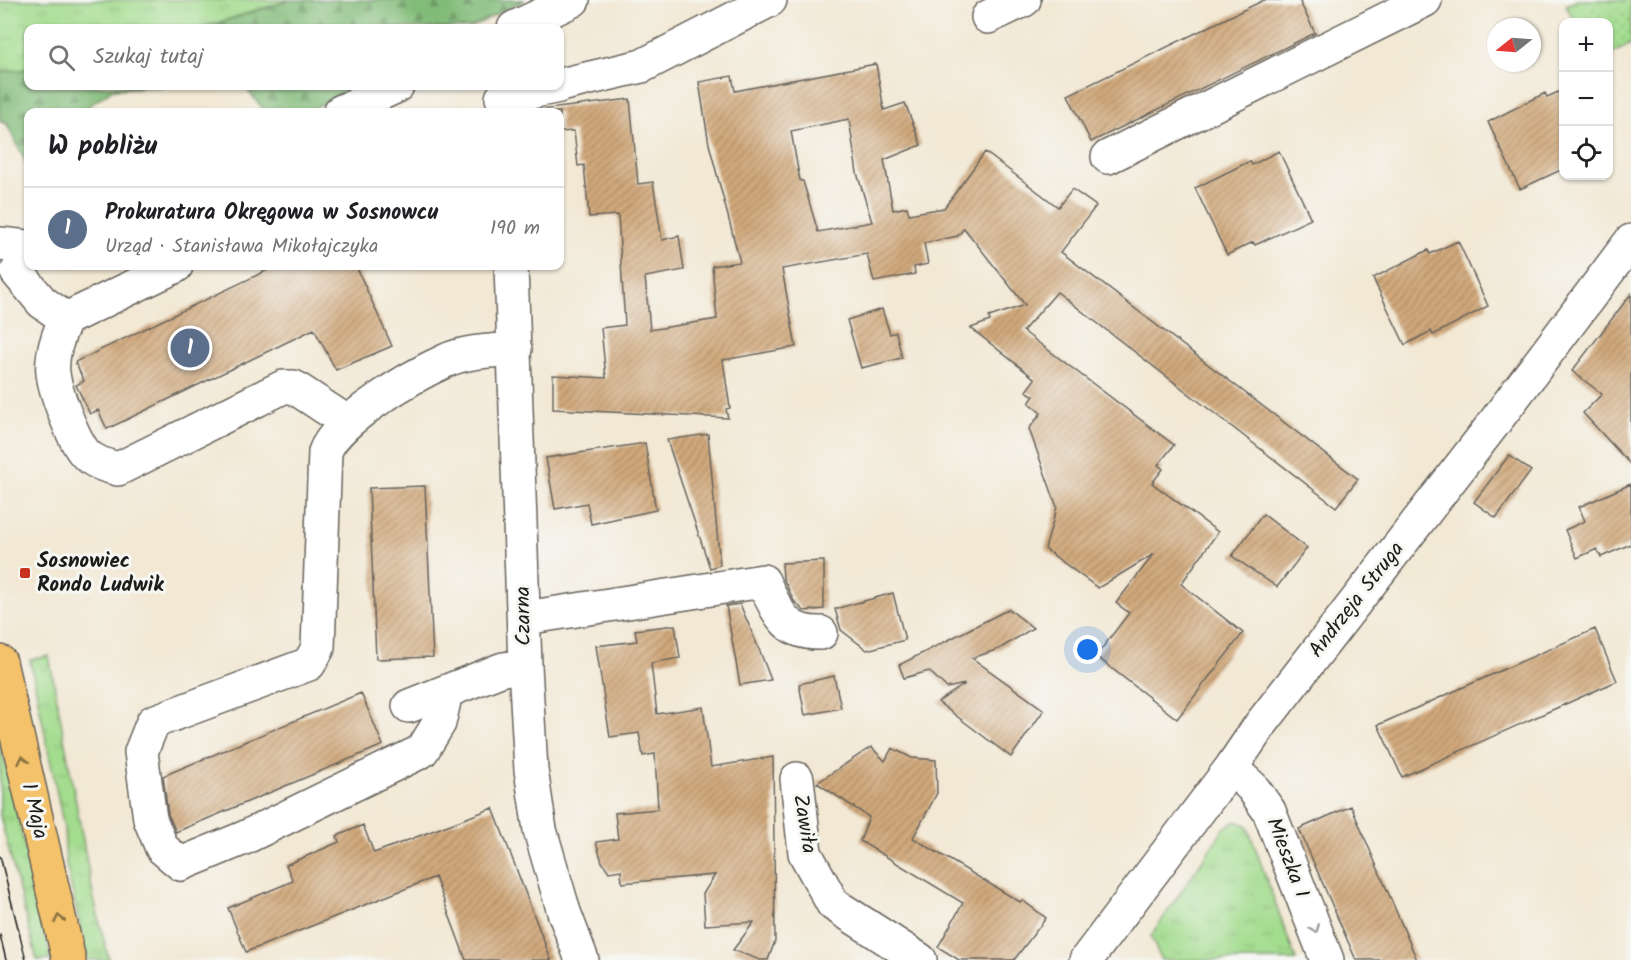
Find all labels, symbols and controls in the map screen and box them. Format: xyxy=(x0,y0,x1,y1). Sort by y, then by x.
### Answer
north arrow xyxy=(1487,18,1541,72)
map controls xyxy=(1559,18,1613,180)
button: + xyxy=(1559,18,1613,72)
search box xyxy=(24,24,564,90)
text: Szukaj tutaj xyxy=(93,40,204,75)
icon: search xyxy=(45,41,78,74)
button: − xyxy=(1559,72,1613,126)
text: W pobliżu xyxy=(48,126,157,168)
button: locate xyxy=(1559,126,1613,180)
text: Prokuratura Okręgowa w Sosnowcu xyxy=(105,196,438,231)
text: 1 xyxy=(64,213,71,245)
text: 190 m xyxy=(490,213,540,245)
text: Urząd · Stanisława Mikołajczyka xyxy=(105,231,378,263)
pin: 1 xyxy=(170,326,210,370)
street label: Andrzeja Struga xyxy=(1301,535,1413,665)
place label: Sosnowiec Rondo Ludwik xyxy=(37,545,164,602)
marker: Sosnowiec Rondo Ludwik xyxy=(18,566,32,580)
street label: Czarna xyxy=(507,586,541,646)
your location xyxy=(1073,635,1102,664)
one-way arrow xyxy=(17,755,30,765)
street label: 1 Maja xyxy=(12,780,56,842)
street label: Zawiła xyxy=(783,792,825,856)
street label: Mieszka I xyxy=(1257,813,1317,903)
one-way arrow xyxy=(54,914,67,924)
one-way arrow xyxy=(1307,923,1320,934)

